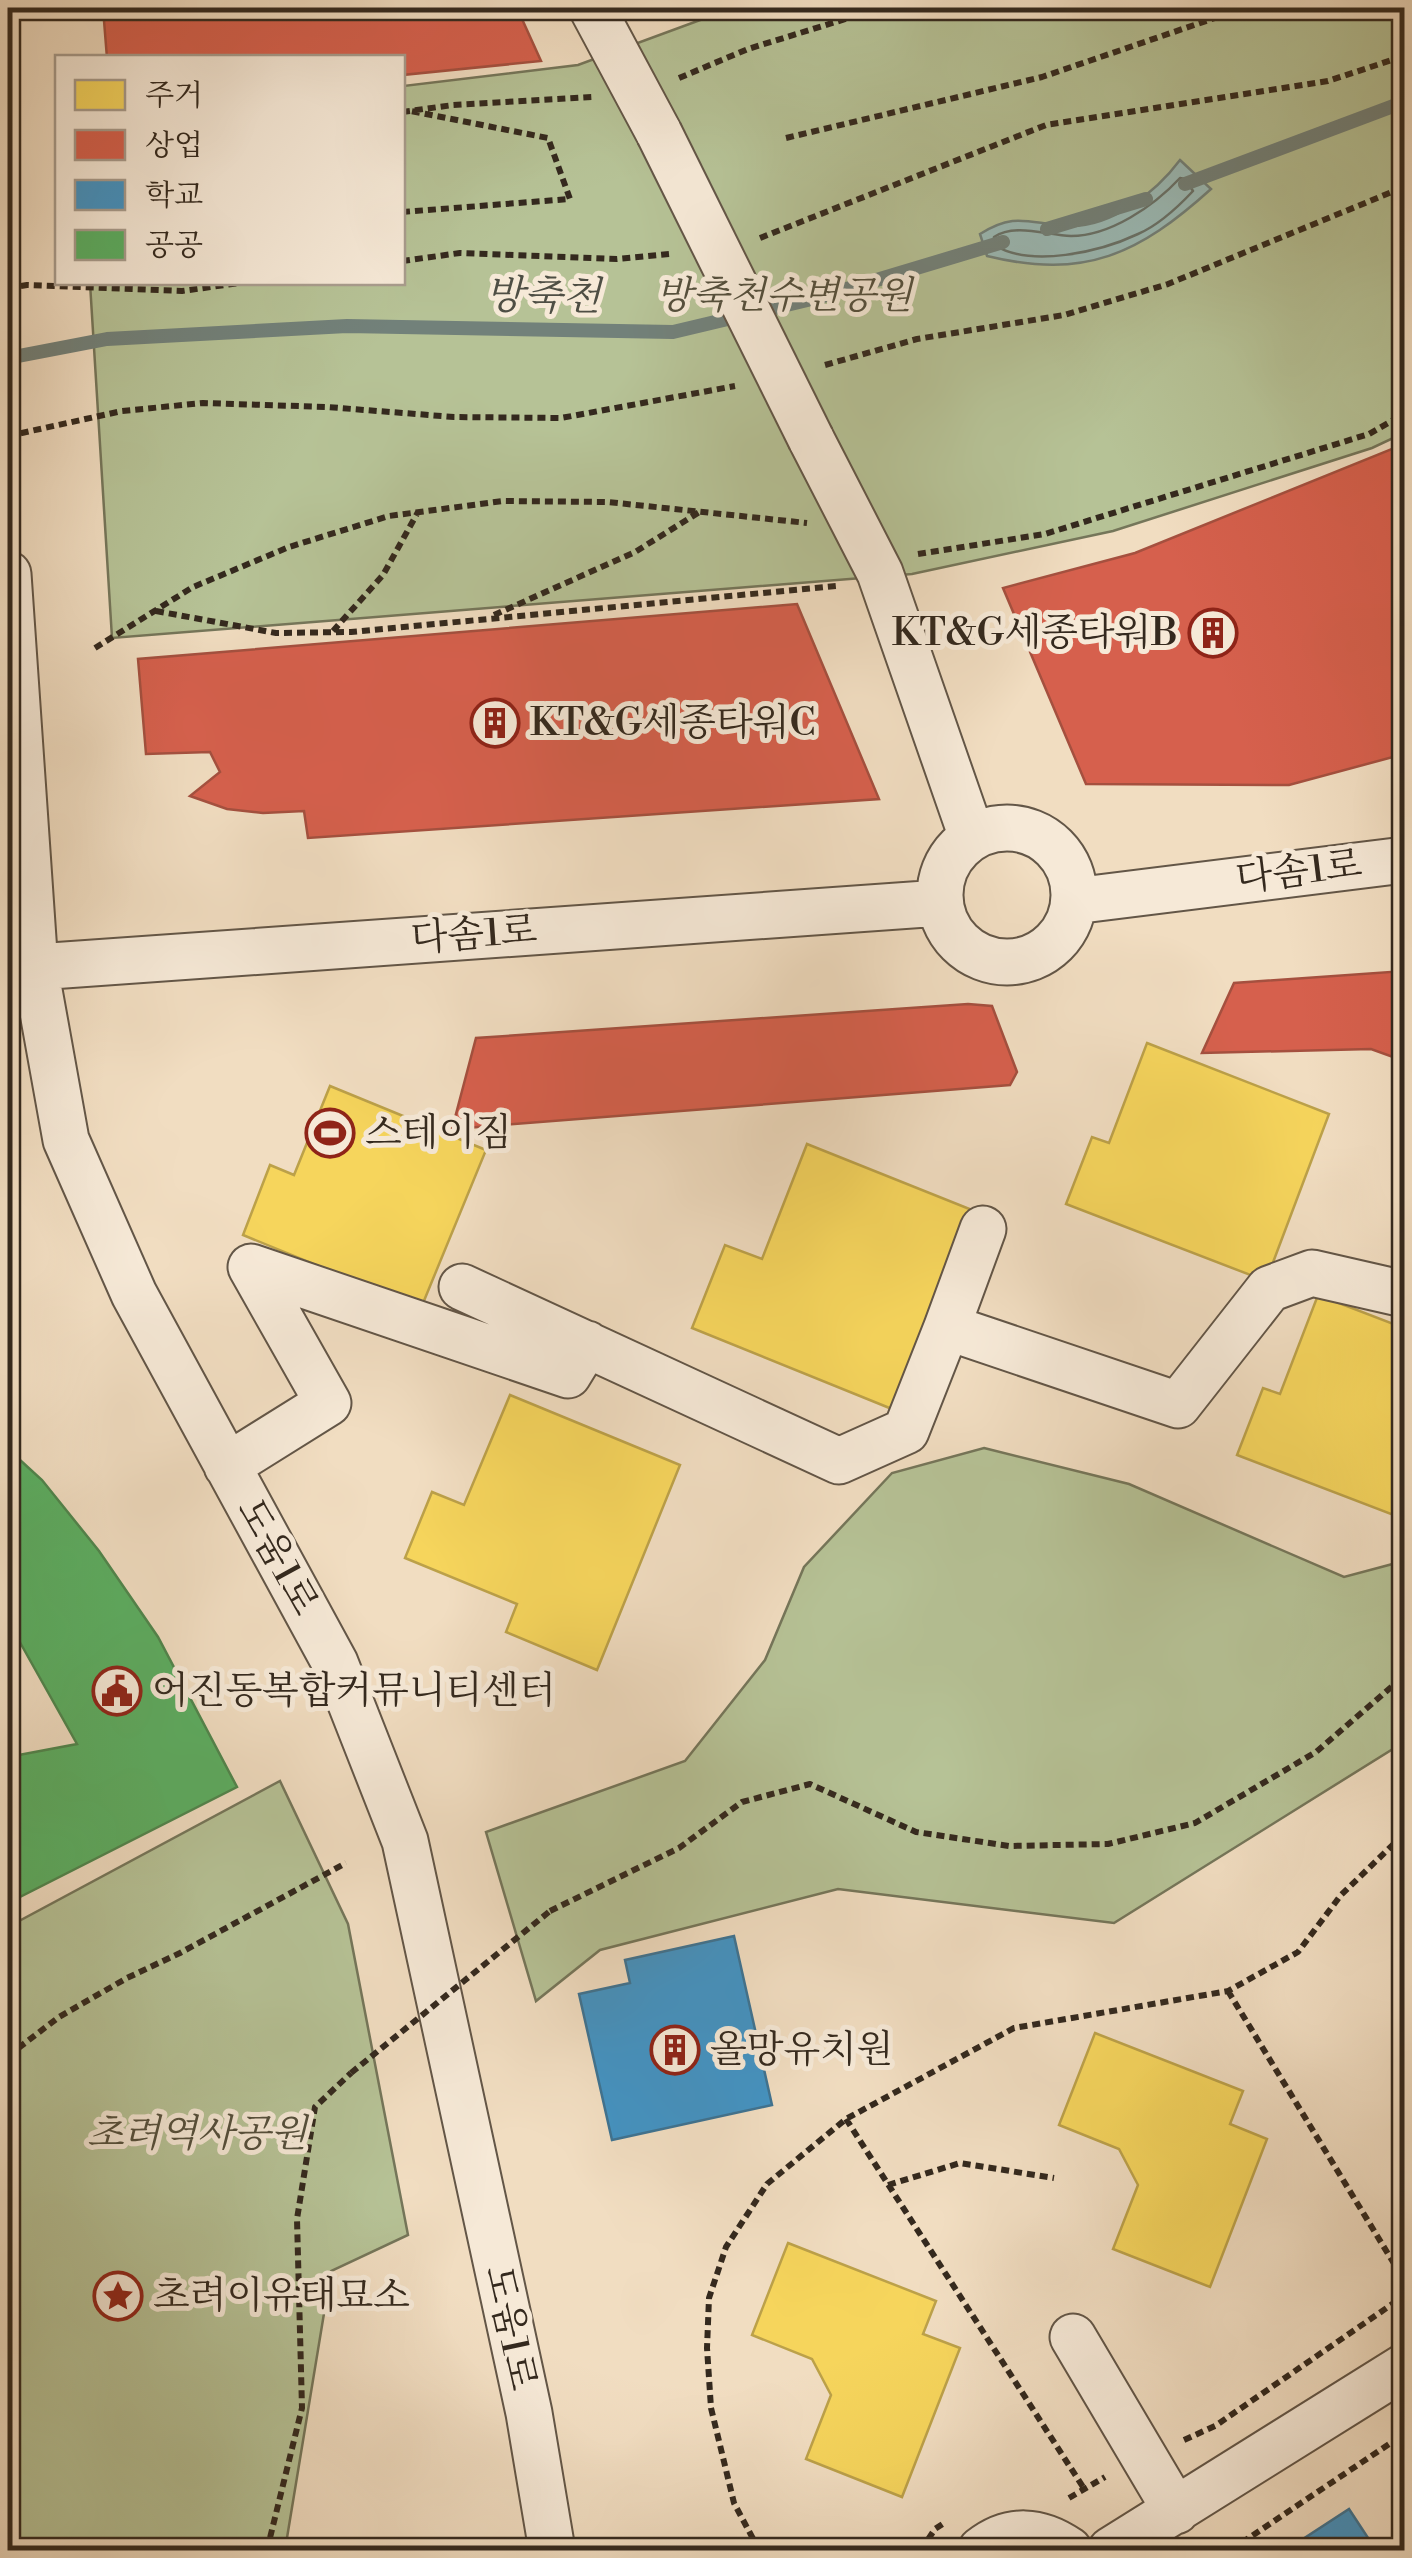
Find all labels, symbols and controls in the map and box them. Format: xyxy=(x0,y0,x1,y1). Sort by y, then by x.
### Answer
legend xyxy=(55,55,405,285)
text: 주거 xyxy=(145,77,203,115)
text: 상업 xyxy=(145,127,203,165)
text: 학교 xyxy=(145,177,203,215)
text: 공공 xyxy=(145,227,203,265)
water label: 방축천 xyxy=(485,271,604,323)
park label: 방축천수변공원 xyxy=(656,273,915,320)
building icon: KT&G세종타워B xyxy=(1187,607,1239,659)
place label: KT&G세종타워B xyxy=(892,610,1178,657)
building icon: KT&G세종타워C xyxy=(469,697,521,749)
place label: KT&G세종타워C xyxy=(530,700,816,747)
street label: 다솜1로 xyxy=(1233,841,1365,903)
street label: 다솜1로 xyxy=(409,907,539,963)
sports icon: 스테이짐 xyxy=(304,1107,356,1159)
place label: 스테이짐 xyxy=(365,1110,512,1157)
street label: 도움1로 xyxy=(226,1490,328,1624)
public building icon: 어진동복합커뮤니티센터 xyxy=(91,1665,143,1717)
place label: 어진동복합커뮤니티센터 xyxy=(152,1668,556,1715)
building icon: 올망유치원 xyxy=(649,2024,701,2076)
place label: 올망유치원 xyxy=(710,2027,894,2074)
park label: 초려역사공원 xyxy=(87,2111,309,2158)
street label: 도움1로 xyxy=(474,2261,546,2395)
place icon: 초려이유태묘소 xyxy=(92,2270,144,2322)
place label: 초려이유태묘소 xyxy=(153,2273,410,2320)

